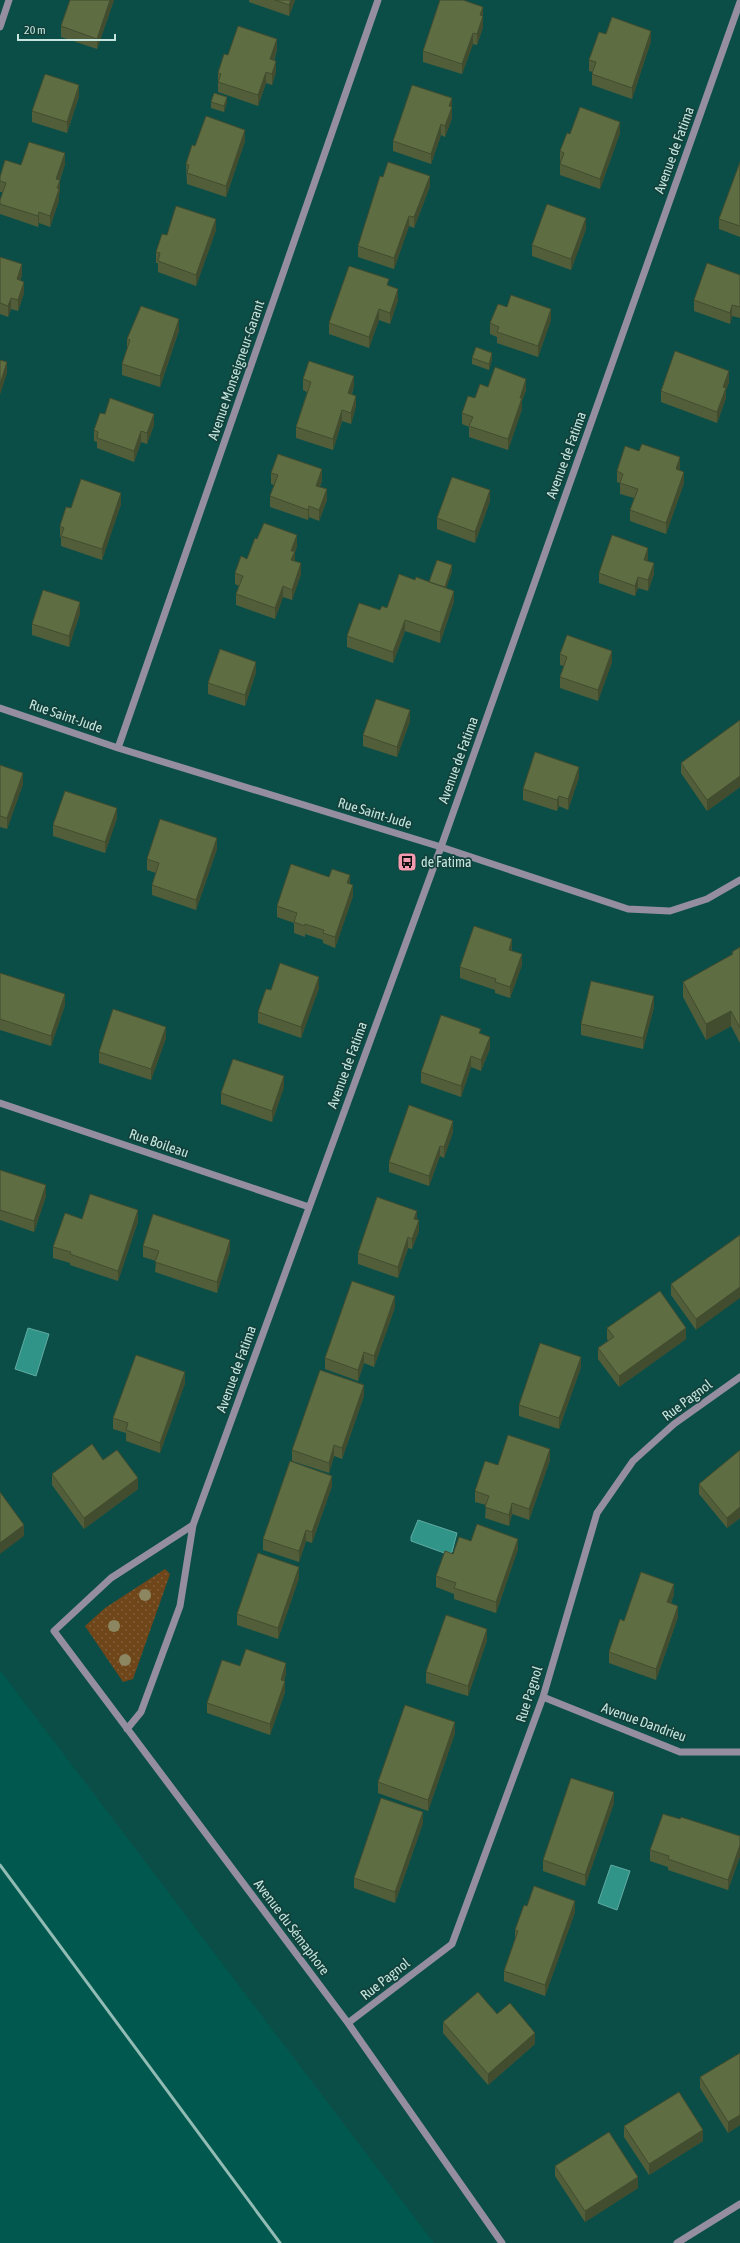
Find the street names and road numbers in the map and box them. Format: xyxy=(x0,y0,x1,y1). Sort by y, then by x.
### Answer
street label: Avenue de Fatima xyxy=(651,104,697,196)
street label: Avenue Monseigneur-Garant xyxy=(205,298,267,442)
street label: Avenue de Fatima xyxy=(543,409,589,501)
street label: Rue Saint-Jude xyxy=(27,696,105,736)
street label: Avenue de Fatima xyxy=(435,714,481,806)
street label: Rue Saint-Jude xyxy=(336,794,414,832)
street label: Avenue de Fatima xyxy=(324,1019,370,1111)
street label: Rue Boileau xyxy=(127,1125,191,1161)
street label: Avenue de Fatima xyxy=(213,1323,259,1415)
street label: Rue Pagnol xyxy=(659,1376,715,1424)
street label: Rue Pagnol xyxy=(512,1664,546,1724)
street label: Avenue Dandrieu xyxy=(599,1699,689,1745)
street label: Avenue du Sémaphore xyxy=(251,1876,333,1978)
street label: Rue Pagnol xyxy=(357,1955,413,2003)

